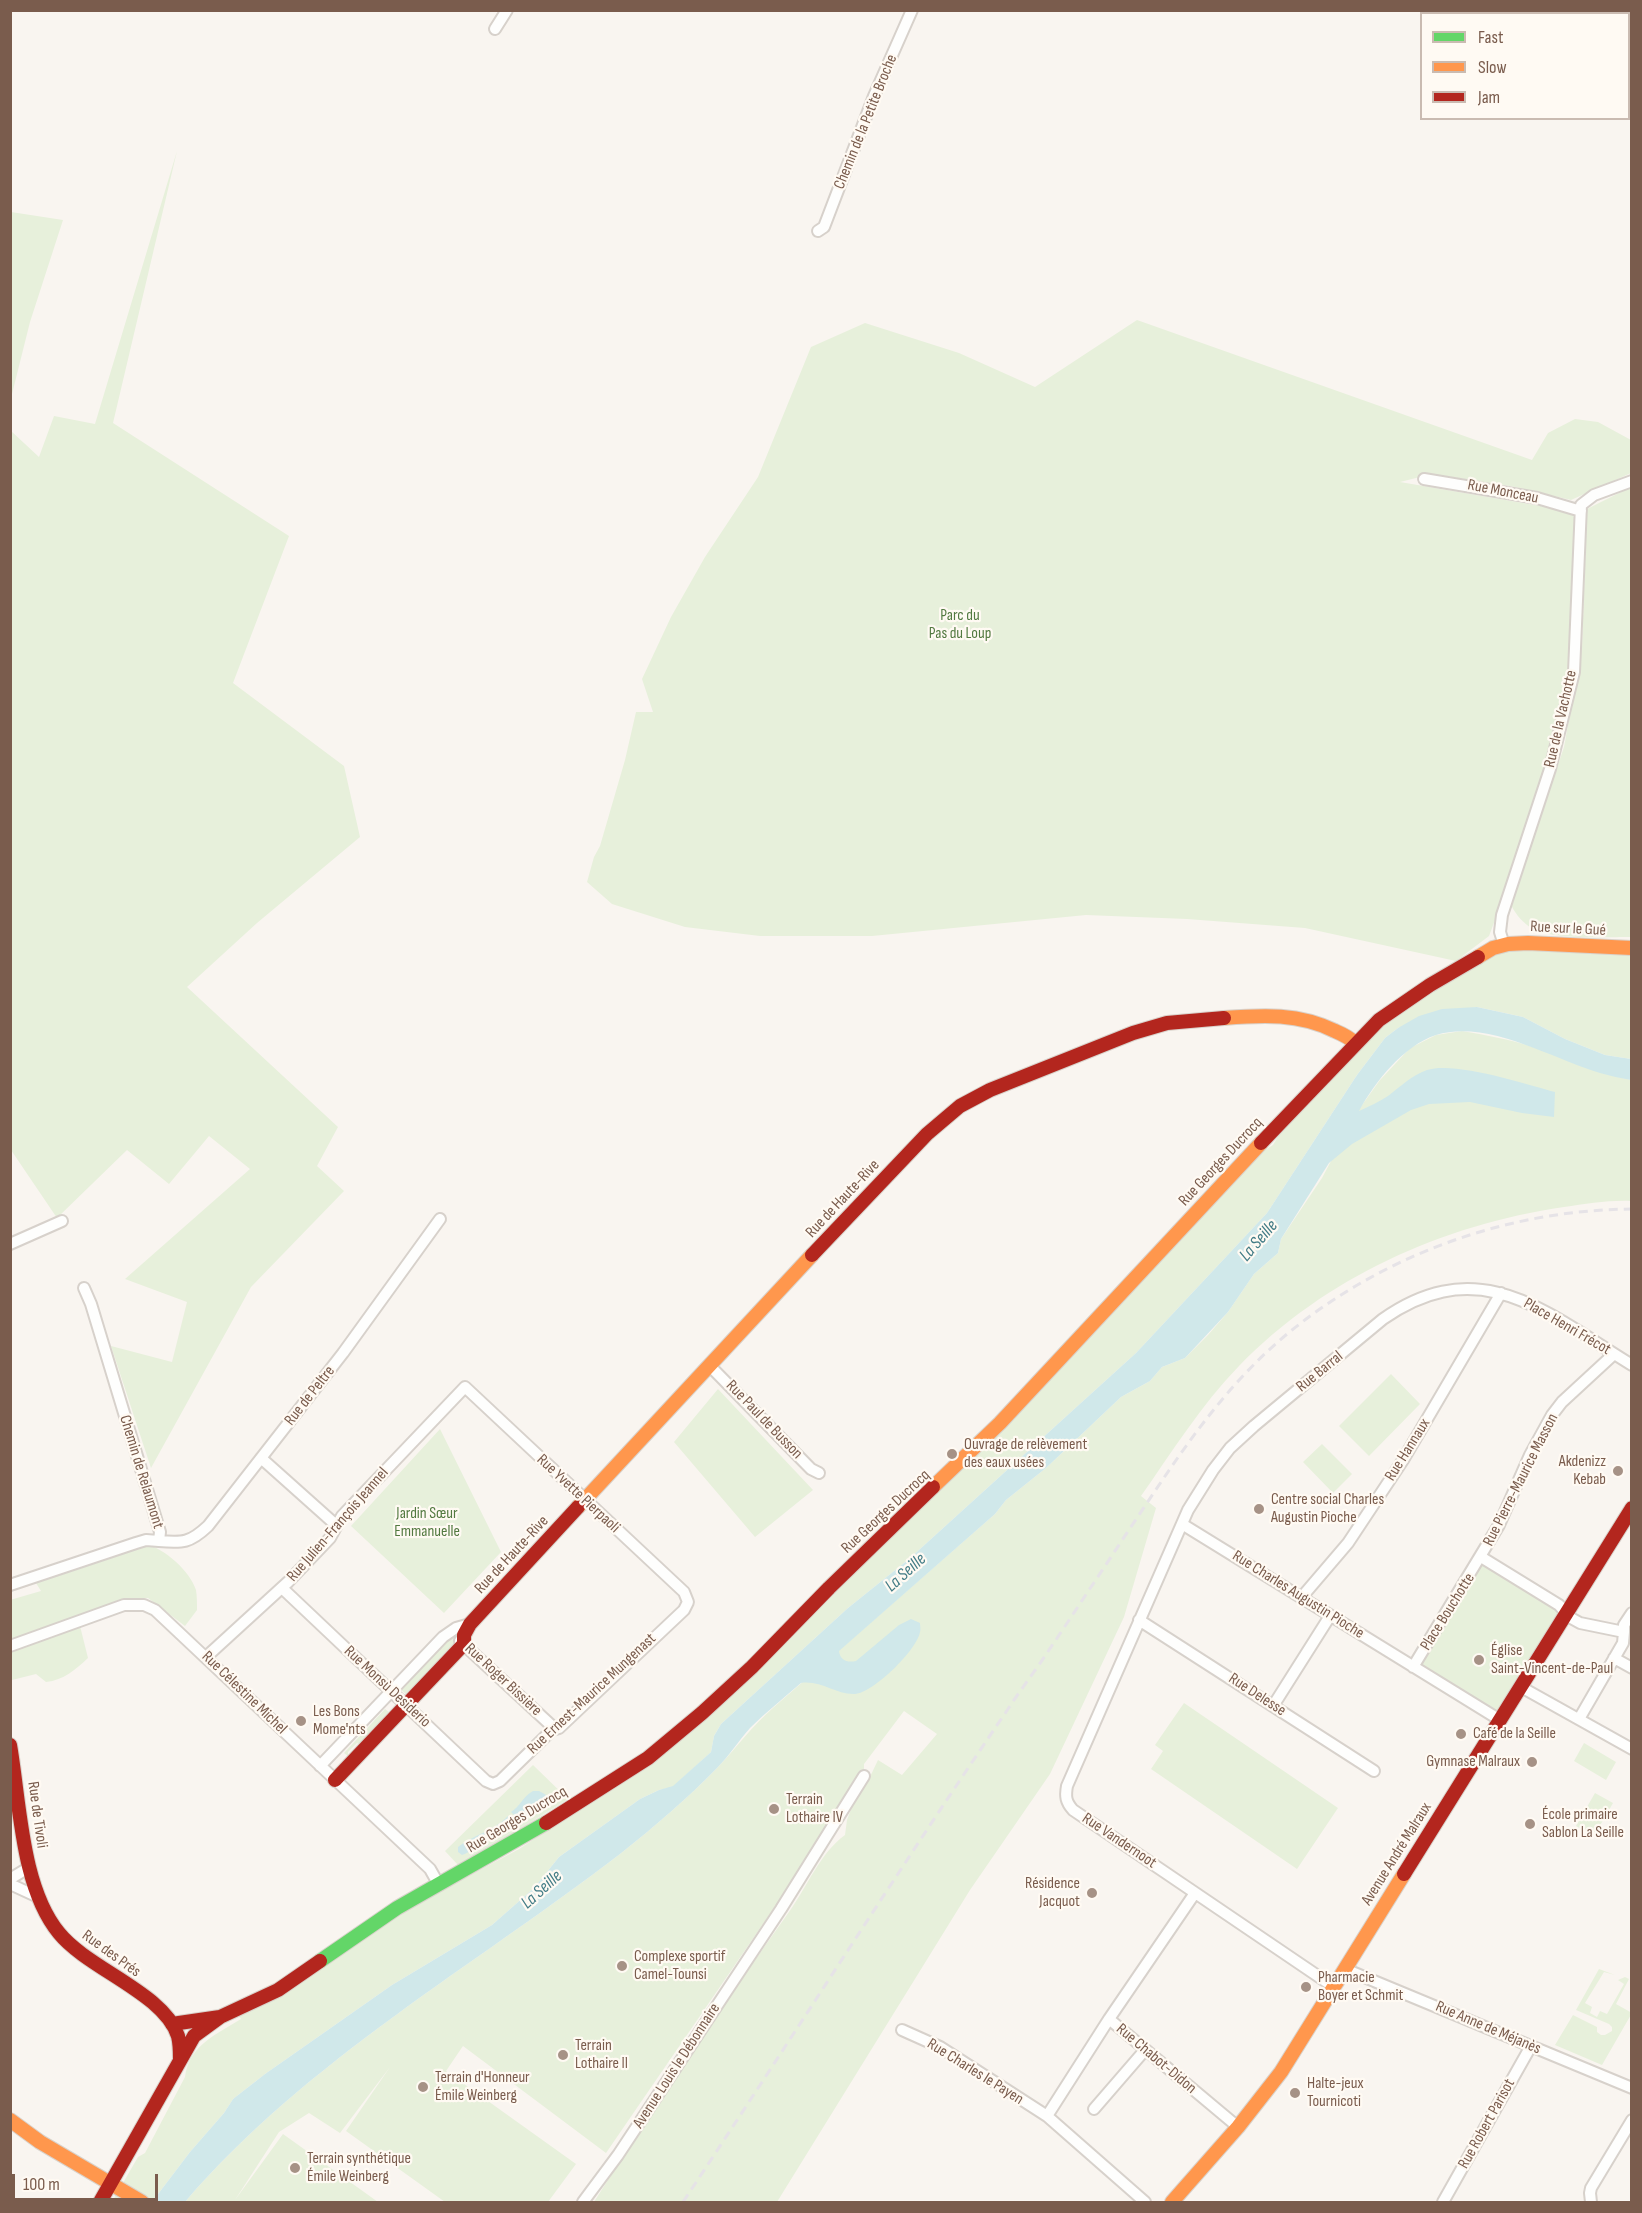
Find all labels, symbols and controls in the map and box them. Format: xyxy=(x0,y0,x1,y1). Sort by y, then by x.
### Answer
legend xyxy=(1420,12,1630,120)
text: Fast xyxy=(1478,27,1503,48)
street label: Chemin de la Petite Broche xyxy=(830,52,902,192)
text: Slow xyxy=(1478,57,1507,78)
text: Jam xyxy=(1478,87,1500,108)
street label: Rue Monceau xyxy=(1466,476,1540,508)
park label: Parc du Pas du Loup xyxy=(929,606,991,644)
street label: Rue de la Vachotte xyxy=(1540,669,1582,769)
street label: Rue sur le Gué xyxy=(1530,917,1606,941)
street label: Rue Georges Ducrocq xyxy=(1175,1114,1267,1210)
street label: Rue de Haute-Rive xyxy=(802,1156,884,1242)
water label: La Seille xyxy=(1235,1216,1283,1266)
street label: Place Henri Frécot xyxy=(1520,1294,1614,1360)
street label: Rue Barral xyxy=(1293,1347,1347,1397)
street label: Rue de Peltre xyxy=(281,1362,339,1430)
street label: Rue Paul de Busson xyxy=(722,1377,806,1463)
street label: Rue Pierre-Maurice Masson xyxy=(1479,1411,1563,1549)
street label: Chemin de Relaumont xyxy=(115,1413,167,1531)
street label: Rue Hannaux xyxy=(1381,1415,1435,1485)
place label: Ouvrage de relèvement des eaux usées xyxy=(964,1435,1087,1473)
marker: Ouvrage de relèvement des eaux usées xyxy=(945,1447,959,1461)
street label: Rue Yvette Pierpaoli xyxy=(532,1451,624,1537)
place label: Akdenizz Kebab xyxy=(1559,1452,1606,1490)
street label: Rue Julien-François Jeannel xyxy=(283,1464,393,1586)
marker: Akdenizz Kebab xyxy=(1611,1464,1625,1478)
street label: Rue Georges Ducrocq xyxy=(838,1466,934,1558)
place label: Centre social Charles Augustin Pioche xyxy=(1271,1490,1384,1528)
marker: Centre social Charles Augustin Pioche xyxy=(1252,1502,1266,1516)
park label: Jardin Sœur Emmanuelle xyxy=(394,1504,460,1542)
street label: Rue de Haute-Rive xyxy=(471,1512,553,1598)
street label: Rue Charles Augustin Pioche xyxy=(1229,1547,1367,1643)
water label: La Seille xyxy=(881,1549,931,1597)
street label: Place Bouchotte xyxy=(1417,1570,1479,1654)
street label: Rue Ernest-Maurice Mungenast xyxy=(524,1629,660,1759)
street label: Rue Roger Bissière xyxy=(460,1639,546,1721)
place label: Église Saint-Vincent-de-Paul xyxy=(1491,1641,1613,1679)
street label: Rue Monsù Desiderio xyxy=(340,1642,434,1732)
street label: Rue Célestine Michel xyxy=(197,1648,291,1738)
marker: Église Saint-Vincent-de-Paul xyxy=(1472,1653,1486,1667)
street label: Rue Delesse xyxy=(1225,1669,1289,1721)
place label: Les Bons Mome'nts xyxy=(313,1702,366,1740)
marker: Les Bons Mome'nts xyxy=(294,1714,308,1728)
place label: Café de la Seille xyxy=(1473,1724,1556,1744)
marker: Café de la Seille xyxy=(1454,1727,1468,1741)
place label: Gymnase Malraux xyxy=(1426,1752,1520,1772)
marker: Gymnase Malraux xyxy=(1525,1755,1539,1769)
street label: Rue de Tivoli xyxy=(23,1780,51,1850)
street label: Rue Georges Ducrocq xyxy=(463,1782,571,1858)
place label: Terrain Lothaire IV xyxy=(786,1790,843,1828)
street label: Avenue André Malraux xyxy=(1358,1799,1436,1909)
marker: Terrain Lothaire IV xyxy=(767,1802,781,1816)
place label: École primaire Sablon La Seille xyxy=(1542,1805,1624,1843)
street label: Rue Vandernoot xyxy=(1078,1809,1160,1873)
marker: École primaire Sablon La Seille xyxy=(1523,1817,1537,1831)
water label: La Seille xyxy=(517,1866,567,1914)
place label: Résidence Jacquot xyxy=(1025,1874,1080,1912)
marker: Résidence Jacquot xyxy=(1085,1886,1099,1900)
street label: Rue des Prés xyxy=(78,1926,144,1982)
place label: Complexe sportif Camel-Tounsi xyxy=(634,1947,725,1985)
marker: Complexe sportif Camel-Tounsi xyxy=(615,1959,629,1973)
place label: Pharmacie Boyer et Schmit xyxy=(1318,1968,1403,2006)
marker: Pharmacie Boyer et Schmit xyxy=(1299,1980,1313,1994)
street label: Rue Anne de Méjanès xyxy=(1432,1997,1544,2059)
street label: Avenue Louis le Débonnaire xyxy=(629,2000,725,2132)
street label: Rue Chabot-Didon xyxy=(1112,2020,1200,2098)
street label: Rue Charles le Payen xyxy=(923,2035,1027,2109)
place label: Terrain Lothaire II xyxy=(575,2036,628,2074)
marker: Terrain Lothaire II xyxy=(556,2048,570,2062)
place label: Terrain d'Honneur Émile Weinberg xyxy=(435,2068,530,2106)
place label: Halte-jeux Tournicoti xyxy=(1307,2074,1363,2112)
street label: Rue Robert Parisot xyxy=(1454,2076,1520,2172)
marker: Terrain d'Honneur Émile Weinberg xyxy=(416,2080,430,2094)
marker: Halte-jeux Tournicoti xyxy=(1288,2086,1302,2100)
place label: Terrain synthétique Émile Weinberg xyxy=(307,2149,411,2187)
marker: Terrain synthétique Émile Weinberg xyxy=(288,2161,302,2175)
scale bar xyxy=(15,2162,160,2200)
text: 100 m xyxy=(23,2174,60,2195)

